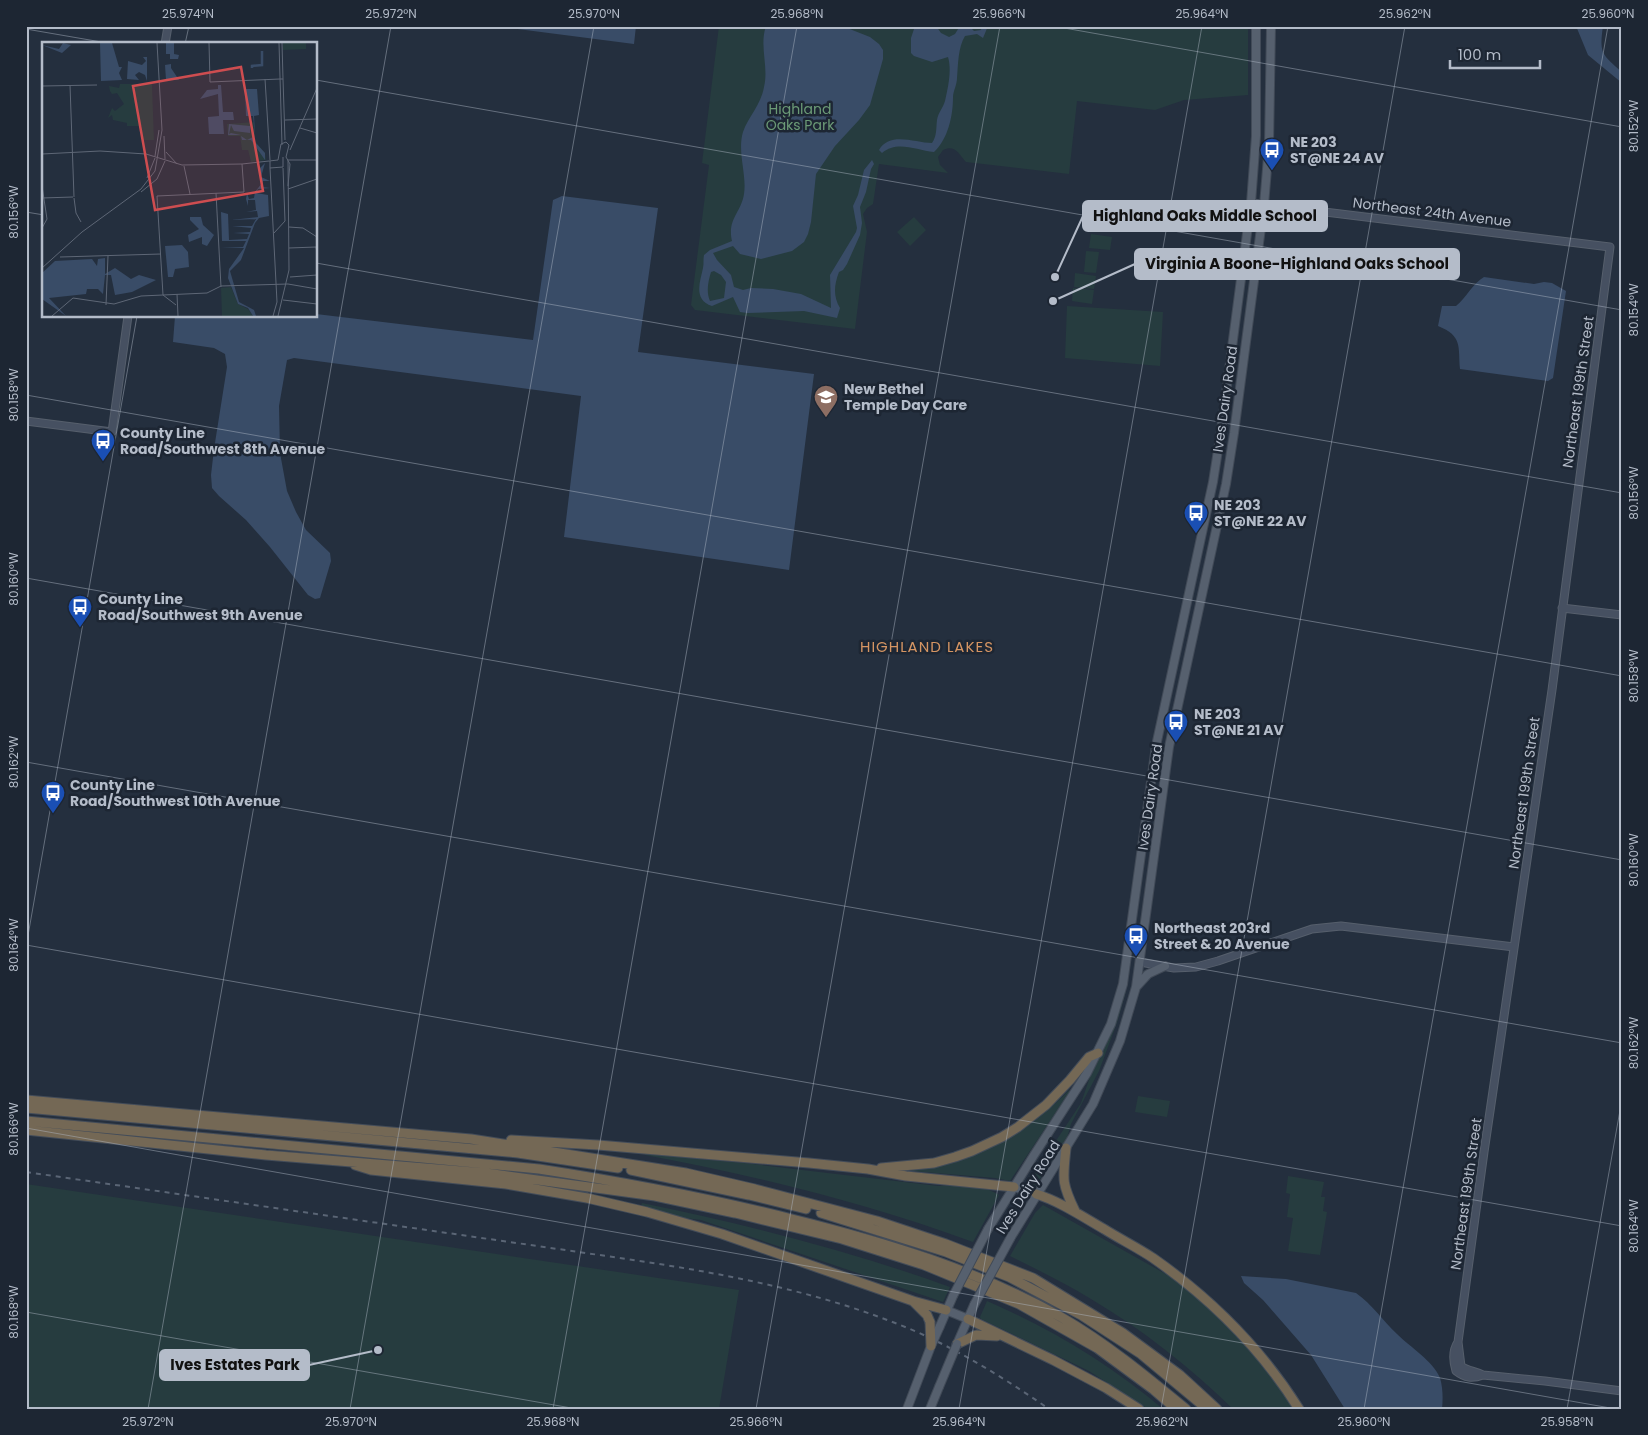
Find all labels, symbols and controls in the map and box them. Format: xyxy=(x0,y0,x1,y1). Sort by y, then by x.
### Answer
text: 25.974°N xyxy=(162,5,214,22)
text: 25.972°N xyxy=(365,5,417,22)
text: 25.970°N xyxy=(568,5,620,22)
text: 25.968°N xyxy=(770,5,824,22)
text: 25.966°N xyxy=(972,5,1026,22)
text: 25.964°N xyxy=(1175,5,1229,22)
text: 25.962°N xyxy=(1379,5,1431,22)
text: 25.960°N xyxy=(1581,5,1635,22)
scale bar xyxy=(1450,38,1540,70)
inset map xyxy=(42,42,318,318)
text: 100 m xyxy=(1458,44,1501,65)
park label: Highland Oaks Park xyxy=(766,99,835,135)
text: 80.152°W xyxy=(1625,99,1642,152)
place label: NE 203 ST@NE 24 AV xyxy=(1290,132,1385,168)
bus stop icon: NE 203 ST@NE 24 AV xyxy=(1259,137,1285,171)
text: 80.156°W xyxy=(5,185,22,239)
street label: Northeast 24th Avenue xyxy=(1352,192,1513,232)
callout: Highland Oaks Middle School xyxy=(1083,201,1327,231)
text: Highland Oaks Middle School xyxy=(1093,205,1317,226)
callout: Virginia A Boone-Highland Oaks School xyxy=(1135,249,1459,279)
text: Virginia A Boone-Highland Oaks School xyxy=(1145,253,1449,274)
text: 80.154°W xyxy=(1625,283,1642,337)
street label: Northeast 199th Street xyxy=(1557,315,1599,469)
street label: Ives Dairy Road xyxy=(1208,345,1242,453)
text: 80.158°W xyxy=(5,368,22,422)
place label: New Bethel Temple Day Care xyxy=(844,379,968,415)
school or university icon: New Bethel Temple Day Care xyxy=(813,384,839,418)
place label: County Line Road/Southwest 8th Avenue xyxy=(120,423,325,459)
bus stop icon: County Line Road/Southwest 8th Avenue xyxy=(90,428,116,462)
text: 80.156°W xyxy=(1625,466,1642,520)
place label: NE 203 ST@NE 22 AV xyxy=(1214,495,1307,531)
bus stop icon: NE 203 ST@NE 22 AV xyxy=(1183,500,1209,534)
text: 80.160°W xyxy=(5,552,22,606)
place label: County Line Road/Southwest 9th Avenue xyxy=(98,589,303,625)
bus stop icon: County Line Road/Southwest 9th Avenue xyxy=(67,594,93,628)
district label: HIGHLAND LAKES xyxy=(860,636,994,657)
text: 80.158°W xyxy=(1625,649,1642,703)
place label: NE 203 ST@NE 21 AV xyxy=(1194,704,1285,740)
bus stop icon: NE 203 ST@NE 21 AV xyxy=(1163,709,1189,743)
street label: Northeast 199th Street xyxy=(1503,716,1545,870)
text: 80.162°W xyxy=(5,735,22,788)
street label: Ives Dairy Road xyxy=(1133,743,1167,851)
place label: County Line Road/Southwest 10th Avenue xyxy=(70,775,281,811)
bus stop icon: County Line Road/Southwest 10th Avenue xyxy=(40,780,66,814)
text: 80.160°W xyxy=(1625,833,1642,887)
text: 80.164°W xyxy=(5,918,22,972)
place label: Northeast 203rd Street & 20 Avenue xyxy=(1154,918,1290,954)
bus stop icon: Northeast 203rd Street & 20 Avenue xyxy=(1123,923,1149,957)
text: 80.162°W xyxy=(1625,1016,1642,1069)
text: 80.166°W xyxy=(5,1102,22,1156)
street label: Northeast 199th Street xyxy=(1445,1117,1487,1271)
street label: Ives Dairy Road xyxy=(991,1136,1065,1238)
text: 80.164°W xyxy=(1625,1199,1642,1253)
text: 80.168°W xyxy=(5,1285,22,1339)
callout: Ives Estates Park xyxy=(160,1350,309,1380)
text: Ives Estates Park xyxy=(170,1354,300,1375)
text: 25.972°N xyxy=(122,1413,174,1430)
text: 25.970°N xyxy=(325,1413,377,1430)
text: 25.968°N xyxy=(526,1413,580,1430)
text: 25.966°N xyxy=(729,1413,783,1430)
text: 25.964°N xyxy=(932,1413,986,1430)
text: 25.962°N xyxy=(1136,1413,1188,1430)
text: 25.960°N xyxy=(1337,1413,1391,1430)
text: 25.958°N xyxy=(1541,1413,1593,1430)

